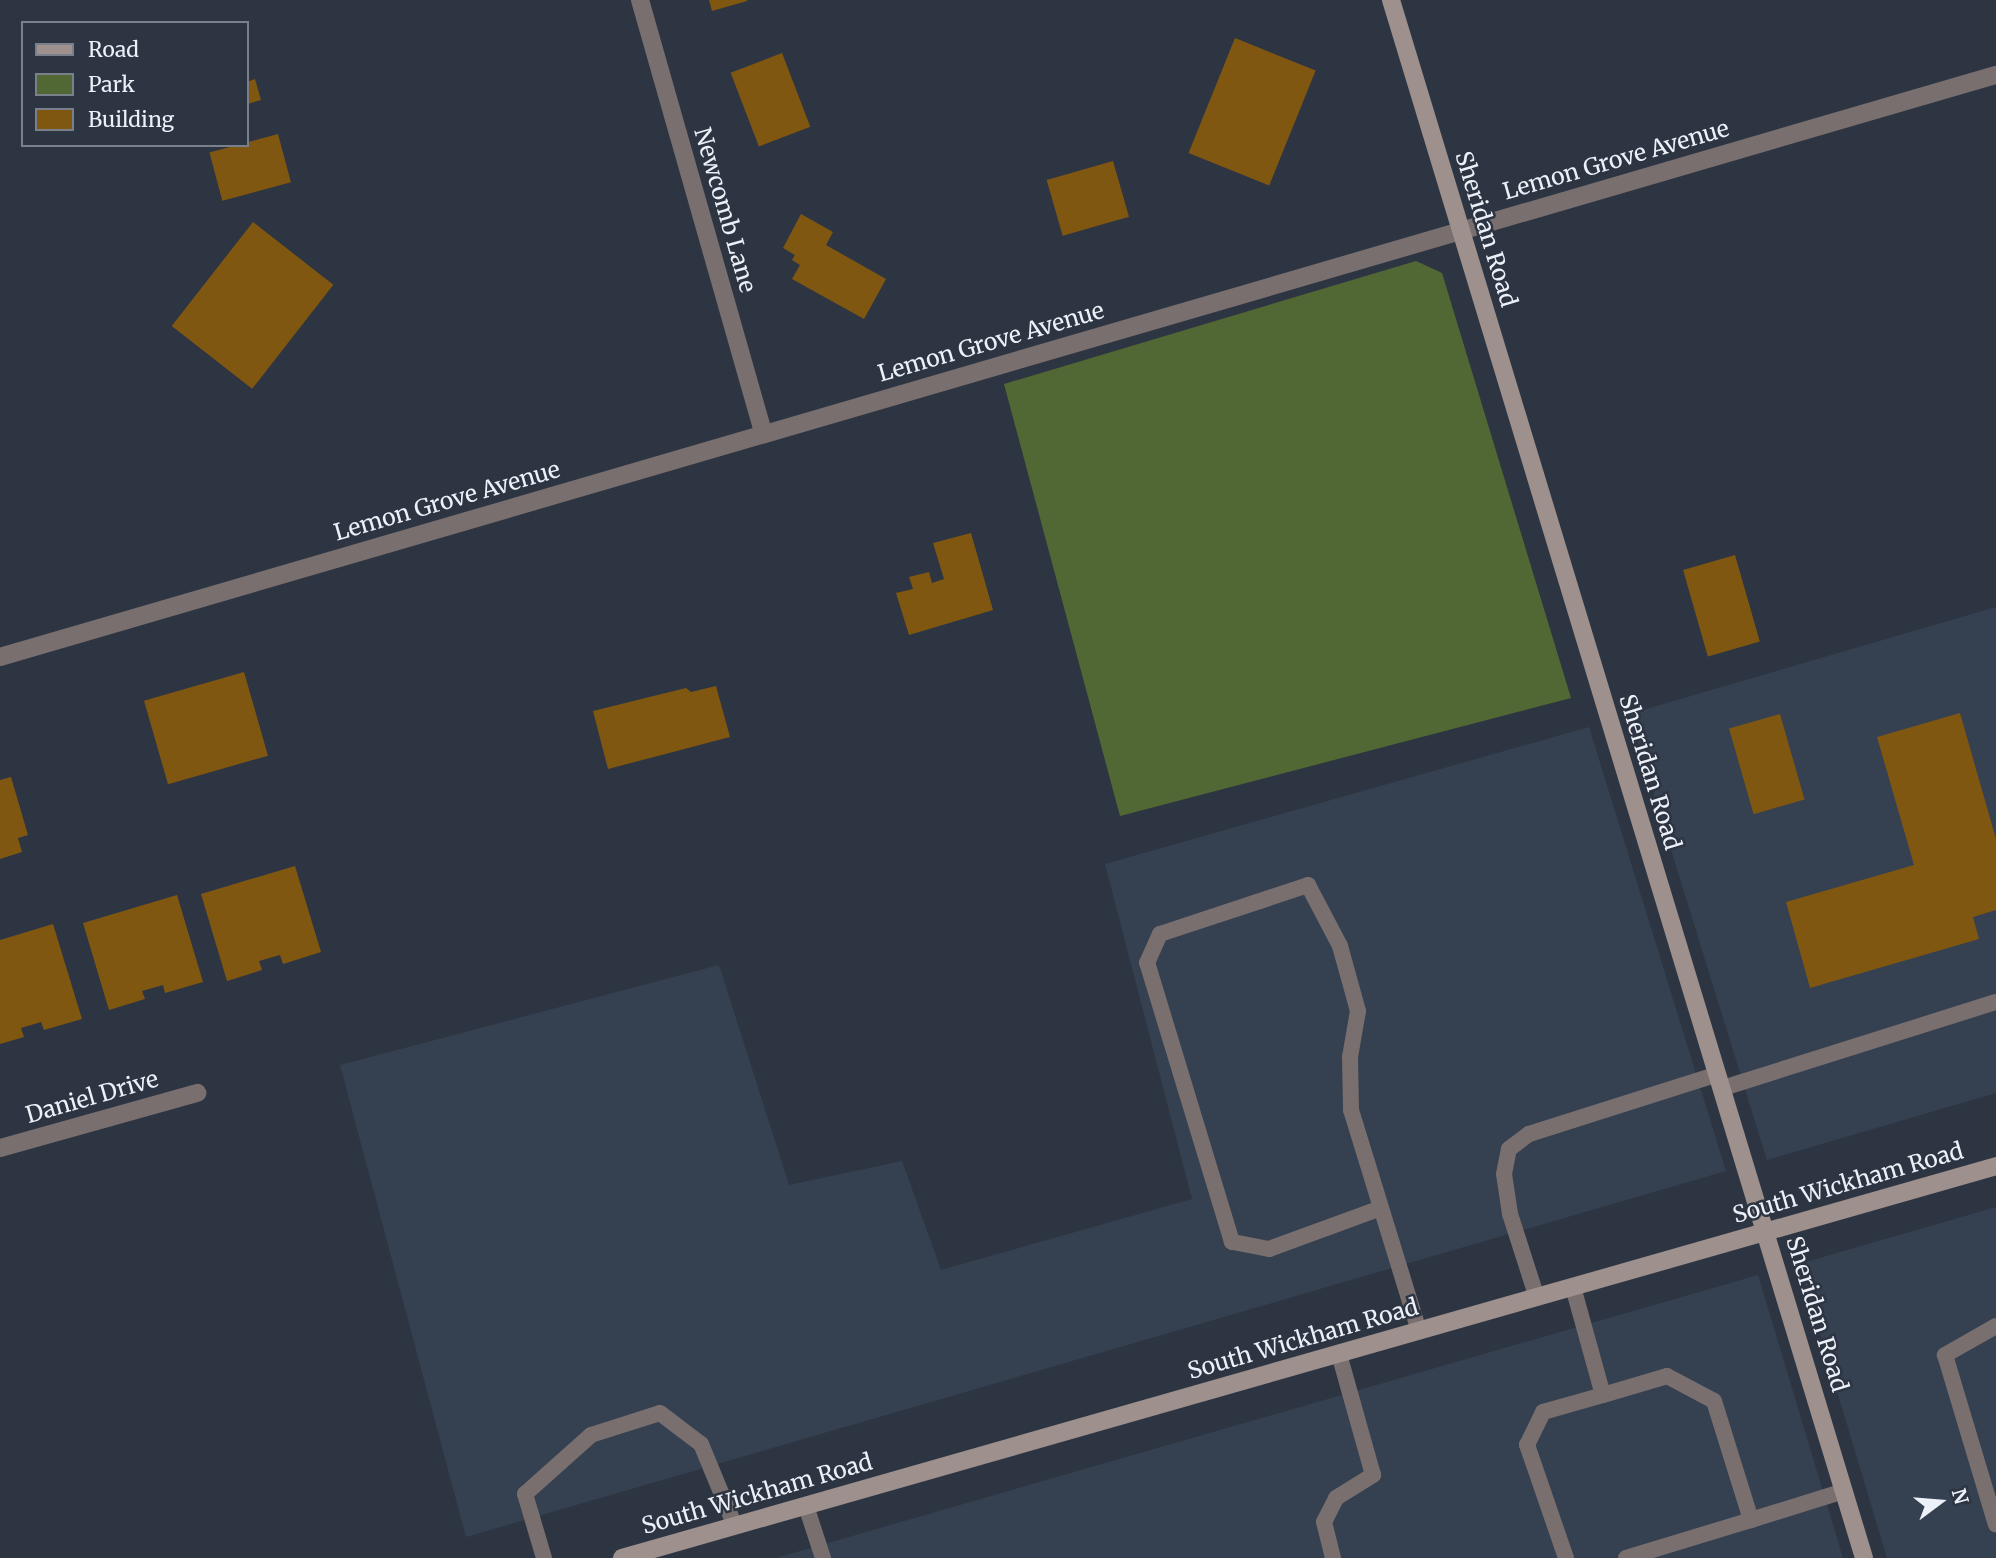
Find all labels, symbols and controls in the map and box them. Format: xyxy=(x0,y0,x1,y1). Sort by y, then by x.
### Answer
legend xyxy=(21,21,248,147)
text: Road xyxy=(88,36,139,63)
text: Park xyxy=(88,71,135,98)
text: Building xyxy=(88,106,174,133)
street label: Lemon Grove Avenue xyxy=(1500,115,1732,205)
street label: Newcomb Lane xyxy=(688,124,762,296)
street label: Sheridan Road xyxy=(1449,148,1523,310)
street label: Lemon Grove Avenue xyxy=(875,297,1107,387)
street label: Lemon Grove Avenue xyxy=(331,456,563,546)
street label: Sheridan Road xyxy=(1613,691,1687,853)
street label: Daniel Drive xyxy=(23,1065,161,1129)
street label: South Wickham Road xyxy=(1730,1137,1966,1229)
street label: Sheridan Road xyxy=(1780,1233,1854,1395)
street label: South Wickham Road xyxy=(1185,1293,1421,1385)
street label: South Wickham Road xyxy=(639,1448,875,1540)
north arrow xyxy=(1905,1467,1975,1537)
text: N xyxy=(1947,1486,1974,1507)

